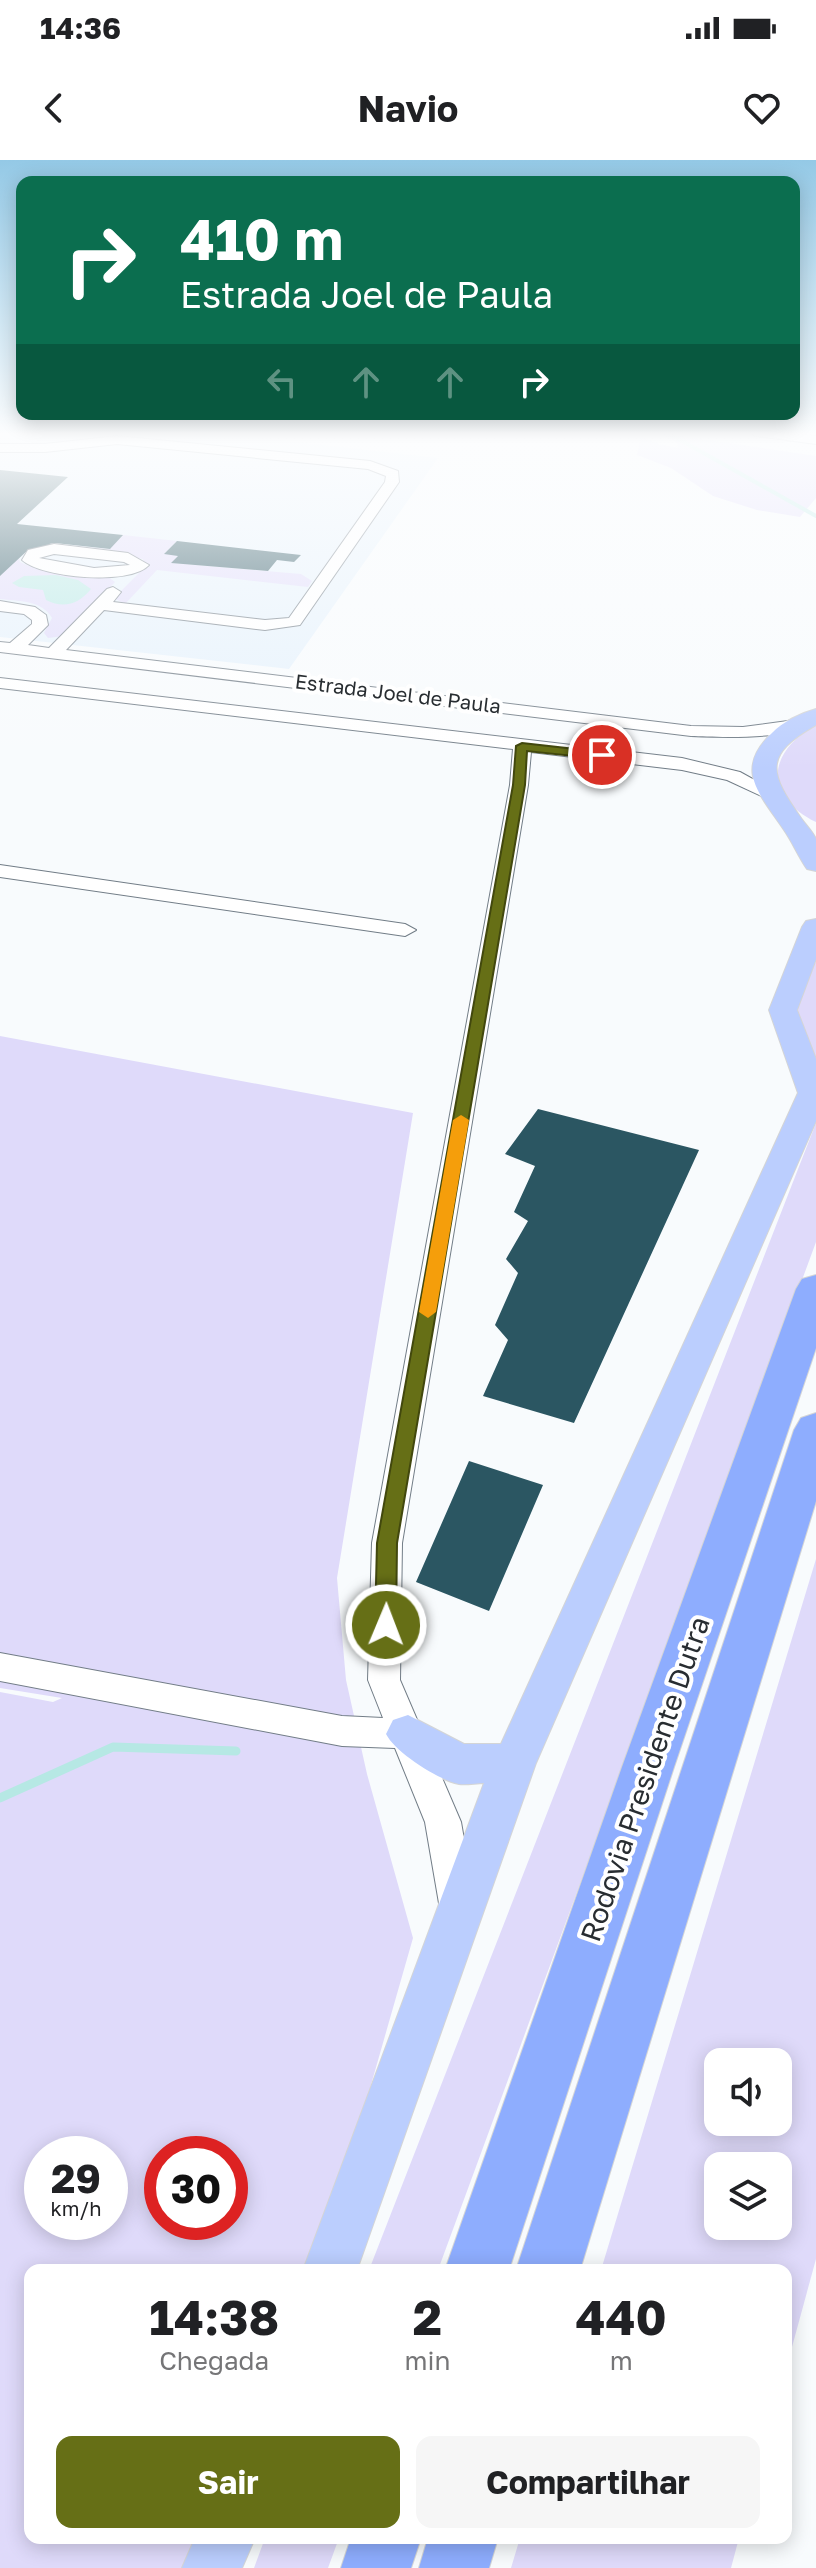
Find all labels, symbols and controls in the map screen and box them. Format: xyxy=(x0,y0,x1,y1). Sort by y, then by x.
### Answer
text: 14:36 xyxy=(40,10,121,46)
icon: back xyxy=(32,86,76,130)
icon: heart xyxy=(740,86,784,130)
text: Navio xyxy=(358,87,458,130)
text: 410 m xyxy=(180,205,343,272)
icon: right xyxy=(48,208,152,312)
text: Estrada Joel de Paula xyxy=(180,273,553,316)
icon: left xyxy=(260,360,304,404)
icon: ahead xyxy=(344,360,388,404)
icon: ahead xyxy=(428,360,472,404)
icon: right xyxy=(512,360,556,404)
street label: Estrada Joel de Paula xyxy=(294,668,502,718)
pin xyxy=(568,721,636,789)
icon: arrive xyxy=(580,733,624,777)
position arrow xyxy=(344,1583,428,1667)
street label: Rodovia Presidente Dutra xyxy=(573,1612,716,1946)
map controls xyxy=(704,2048,792,2240)
button: sound xyxy=(704,2048,792,2136)
speed limit sign: 30 xyxy=(144,2136,248,2240)
button: layers xyxy=(704,2152,792,2240)
text: 29 xyxy=(51,2154,101,2202)
text: km/h xyxy=(51,2196,101,2220)
text: 14:38 xyxy=(149,2288,279,2346)
text: 2 xyxy=(413,2288,442,2346)
text: 440 xyxy=(576,2288,667,2346)
text: Chegada xyxy=(159,2345,269,2376)
text: min xyxy=(404,2345,450,2376)
text: m xyxy=(610,2345,633,2376)
button: Sair xyxy=(56,2436,400,2528)
button: Compartilhar xyxy=(416,2436,760,2528)

